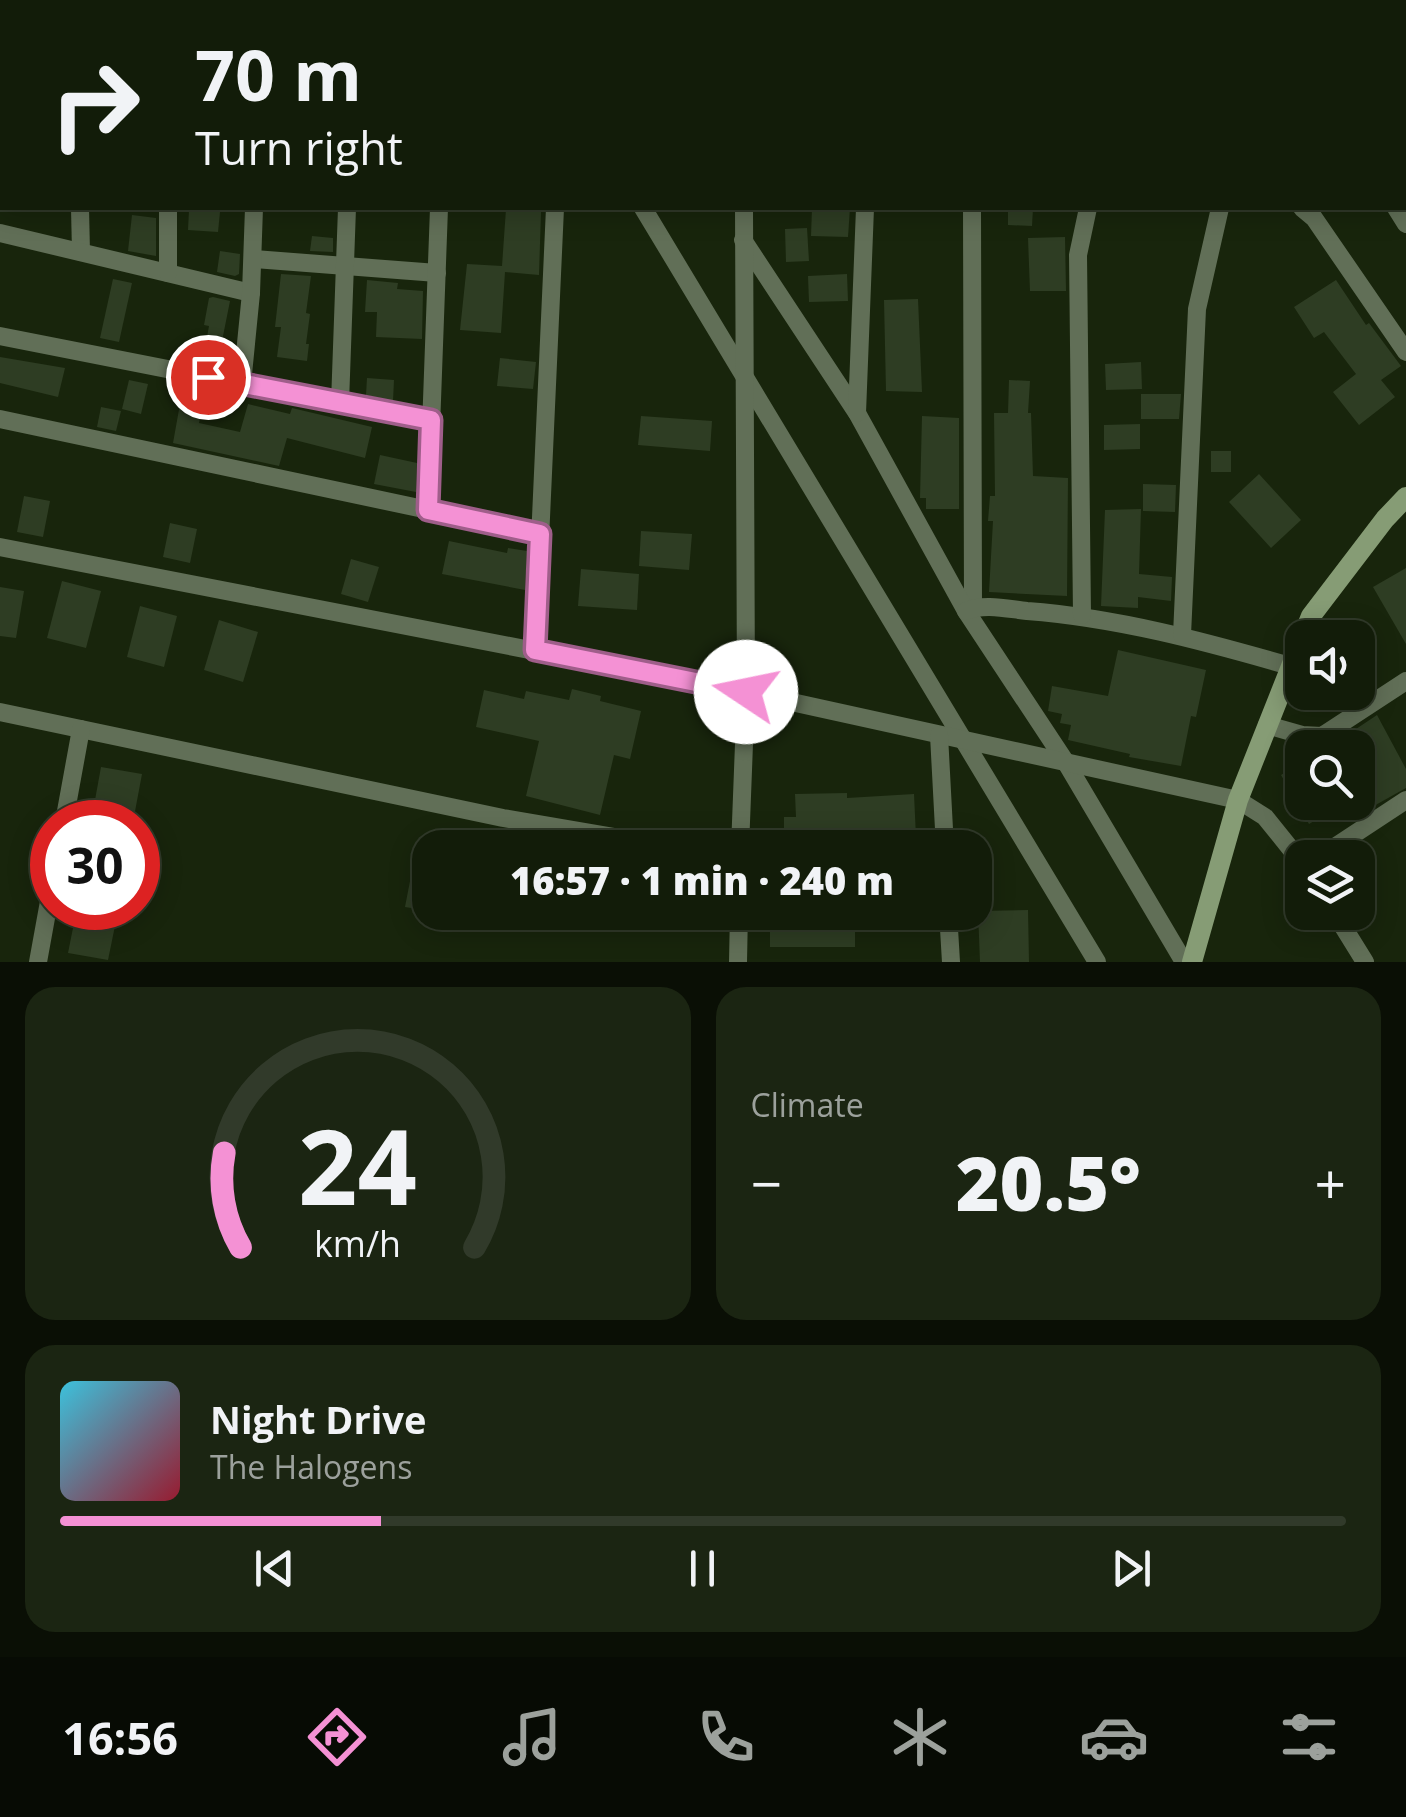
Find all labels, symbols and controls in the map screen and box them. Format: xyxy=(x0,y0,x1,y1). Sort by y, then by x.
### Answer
text: 70 m xyxy=(195,26,362,122)
icon: right xyxy=(30,40,160,170)
text: Turn right xyxy=(195,117,403,178)
pin xyxy=(166,335,251,420)
icon: arrive xyxy=(181,350,236,405)
map controls xyxy=(1285,620,1375,930)
button: sound xyxy=(1285,620,1375,710)
position arrow xyxy=(694,640,798,744)
button: search xyxy=(1285,730,1375,820)
speed limit sign: 30 xyxy=(30,800,160,930)
button: layers xyxy=(1285,840,1375,930)
text: 16:57 · 1 min · 240 m xyxy=(510,854,894,906)
text: Climate xyxy=(751,1083,864,1126)
text: 24 xyxy=(298,1094,417,1235)
text: 20.5° xyxy=(956,1131,1141,1233)
text: − xyxy=(751,1145,782,1220)
text: + xyxy=(1315,1145,1346,1220)
text: km/h xyxy=(314,1219,401,1267)
text: Night Drive xyxy=(210,1393,426,1445)
text: The Halogens xyxy=(210,1445,412,1488)
icon: previous xyxy=(247,1541,302,1596)
icon: pause xyxy=(675,1541,730,1596)
icon: next xyxy=(1104,1541,1159,1596)
icon: directions xyxy=(302,1702,372,1772)
icon: music xyxy=(497,1702,567,1772)
icon: phone xyxy=(691,1702,761,1772)
icon: climate xyxy=(885,1702,955,1772)
icon: car xyxy=(1079,1702,1149,1772)
icon: filters xyxy=(1274,1702,1344,1772)
text: 16:56 xyxy=(62,1707,178,1768)

